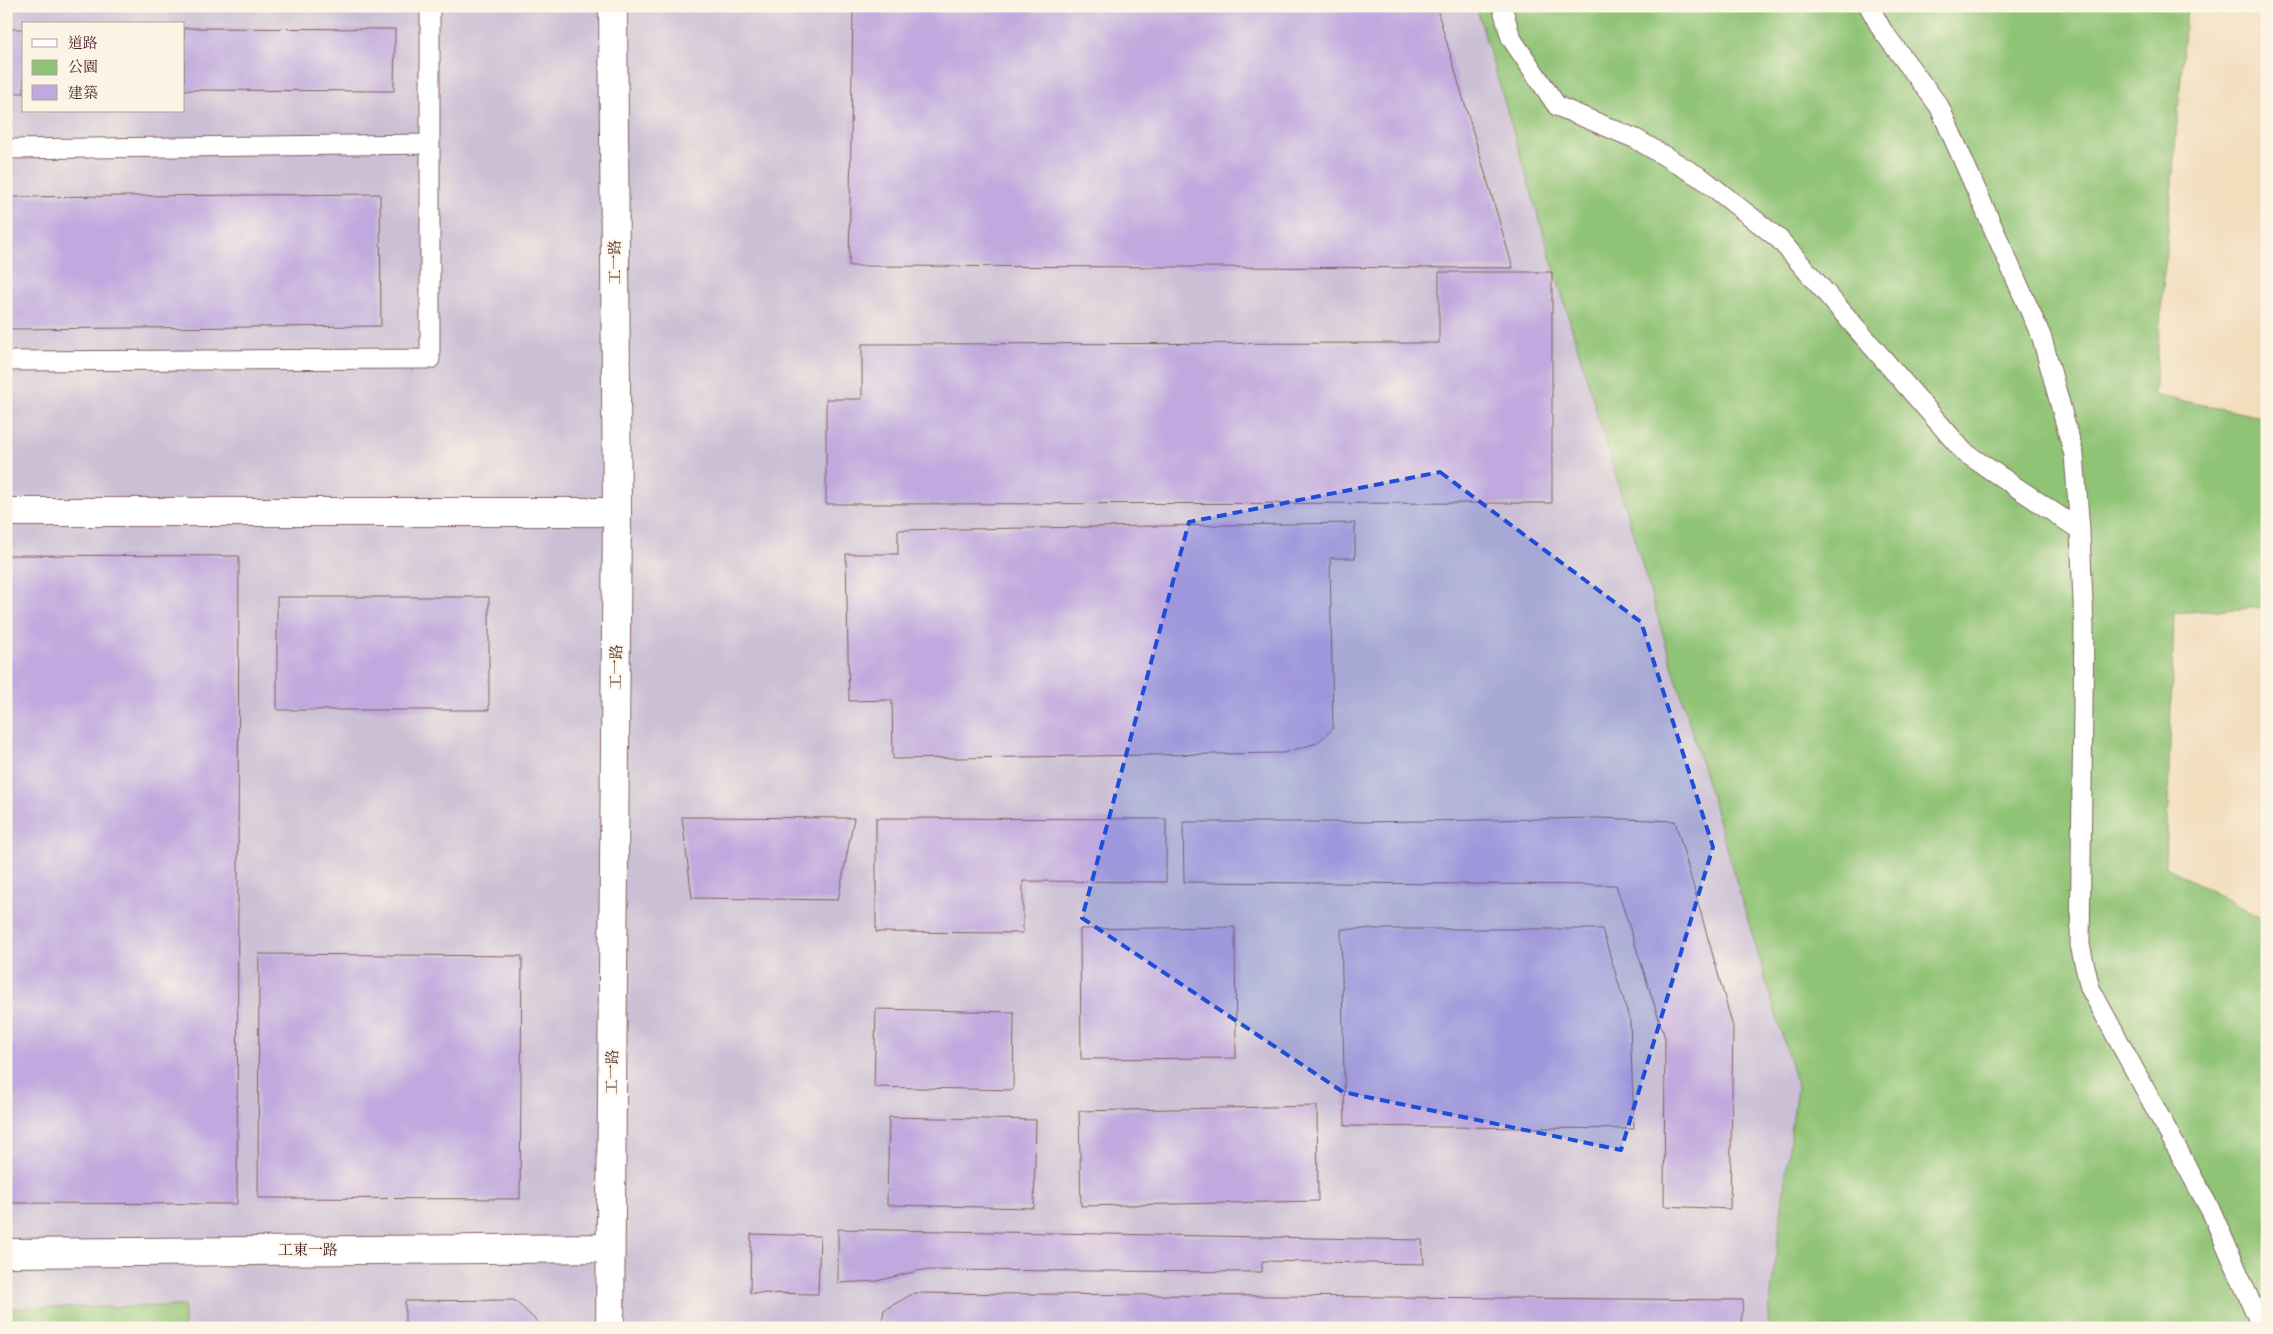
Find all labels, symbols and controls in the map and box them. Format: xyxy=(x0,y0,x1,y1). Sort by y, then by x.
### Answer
legend xyxy=(22,22,185,112)
text: 道路 xyxy=(68,33,98,53)
text: 公園 xyxy=(68,57,98,77)
text: 建築 xyxy=(68,83,98,103)
street label: 工一路 xyxy=(605,239,625,285)
street label: 工一路 xyxy=(606,644,626,690)
street label: 工一路 xyxy=(602,1049,622,1095)
street label: 工東一路 xyxy=(278,1240,338,1260)

